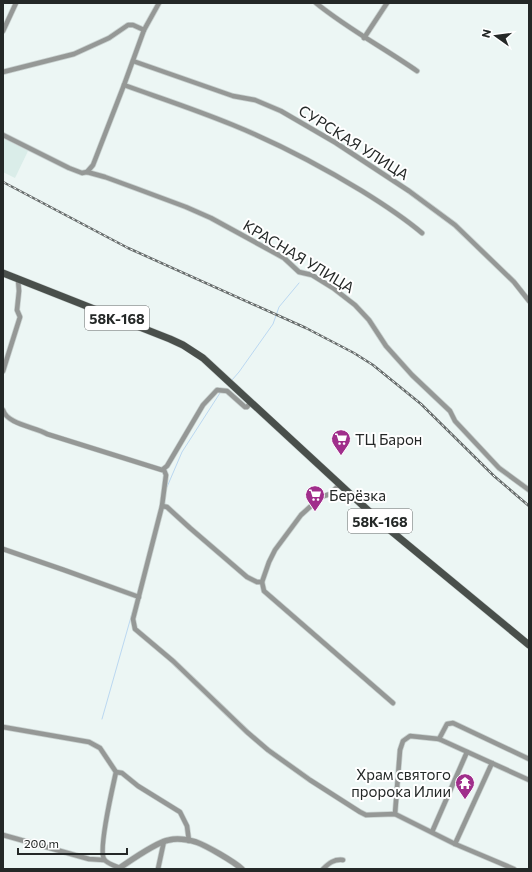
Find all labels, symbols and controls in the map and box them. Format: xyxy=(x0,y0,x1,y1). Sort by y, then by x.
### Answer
north arrow xyxy=(476,16,516,56)
text: N xyxy=(479,28,493,39)
street label: СУРСКАЯ УЛИЦА xyxy=(296,101,412,183)
street label: КРАСНАЯ УЛИЦА xyxy=(240,216,358,296)
road number: 58К-168 xyxy=(85,306,149,330)
supermarket icon: ТЦ Барон xyxy=(330,428,352,456)
place label: ТЦ Барон xyxy=(355,430,422,448)
supermarket icon: Берёзка xyxy=(304,484,326,512)
place label: Берёзка xyxy=(329,486,386,504)
road number: 58К-168 xyxy=(348,509,412,533)
place label: Храм святого пророка Илии xyxy=(351,765,451,800)
temple icon: Храм святого пророка Илии xyxy=(454,772,476,800)
scale bar xyxy=(18,830,127,856)
text: 200 m xyxy=(24,836,59,850)

